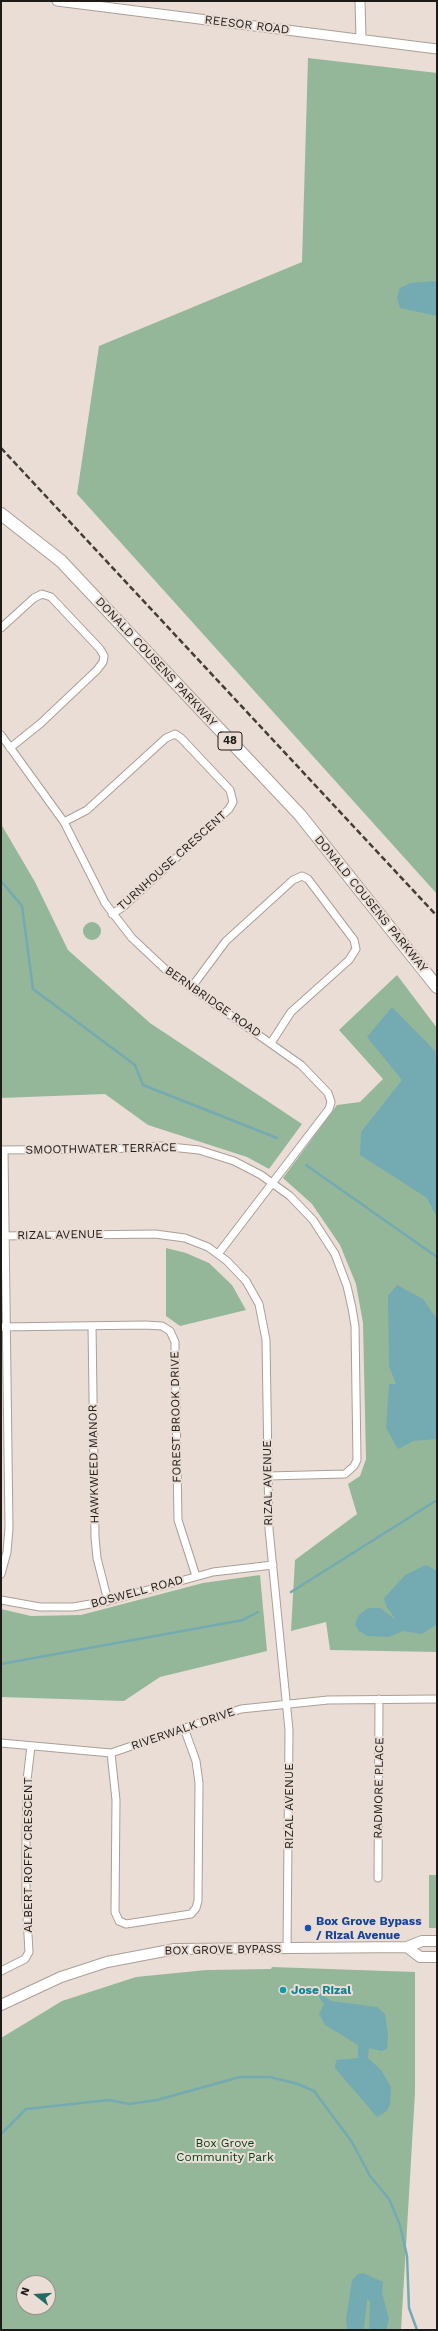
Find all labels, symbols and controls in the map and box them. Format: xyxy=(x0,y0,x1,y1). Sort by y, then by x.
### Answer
street label: REESOR ROAD xyxy=(204,13,290,37)
street label: DONALD COUSENS PARKWAY xyxy=(92,594,220,730)
road number: 48 xyxy=(218,732,242,750)
street label: TURNHOUSE CRESCENT xyxy=(115,808,229,914)
street label: DONALD COUSENS PARKWAY xyxy=(311,833,431,975)
street label: BERNBRIDGE ROAD xyxy=(162,963,264,1041)
street label: SMOOTHWATER TERRACE xyxy=(25,1140,177,1158)
street label: RIZAL AVENUE xyxy=(17,1227,103,1243)
street label: FOREST BROOK DRIVE xyxy=(168,1351,184,1483)
street label: HAWKWEED MANOR xyxy=(86,1404,102,1524)
street label: RIZAL AVENUE xyxy=(260,1440,276,1526)
street label: BOSWELL ROAD xyxy=(89,1573,185,1611)
street label: RIVERWALK DRIVE xyxy=(129,1705,237,1753)
street label: RADMORE PLACE xyxy=(371,1737,387,1839)
street label: RIZAL AVENUE xyxy=(282,1763,296,1849)
street label: ALBERT ROFFY CRESCENT xyxy=(21,1777,35,1933)
place label: Box Grove Bypass / Rizal Avenue xyxy=(316,1914,422,1942)
marker: Box Grove Bypass / Rizal Avenue xyxy=(303,1923,313,1933)
street label: BOX GROVE BYPASS xyxy=(164,1942,282,1958)
place label: Jose Rizal xyxy=(291,1983,351,1997)
marker: Jose Rizal xyxy=(278,1985,288,1995)
park label: Box Grove Community Park xyxy=(176,2136,274,2164)
north arrow xyxy=(16,2275,56,2315)
text: N xyxy=(18,2286,32,2297)

